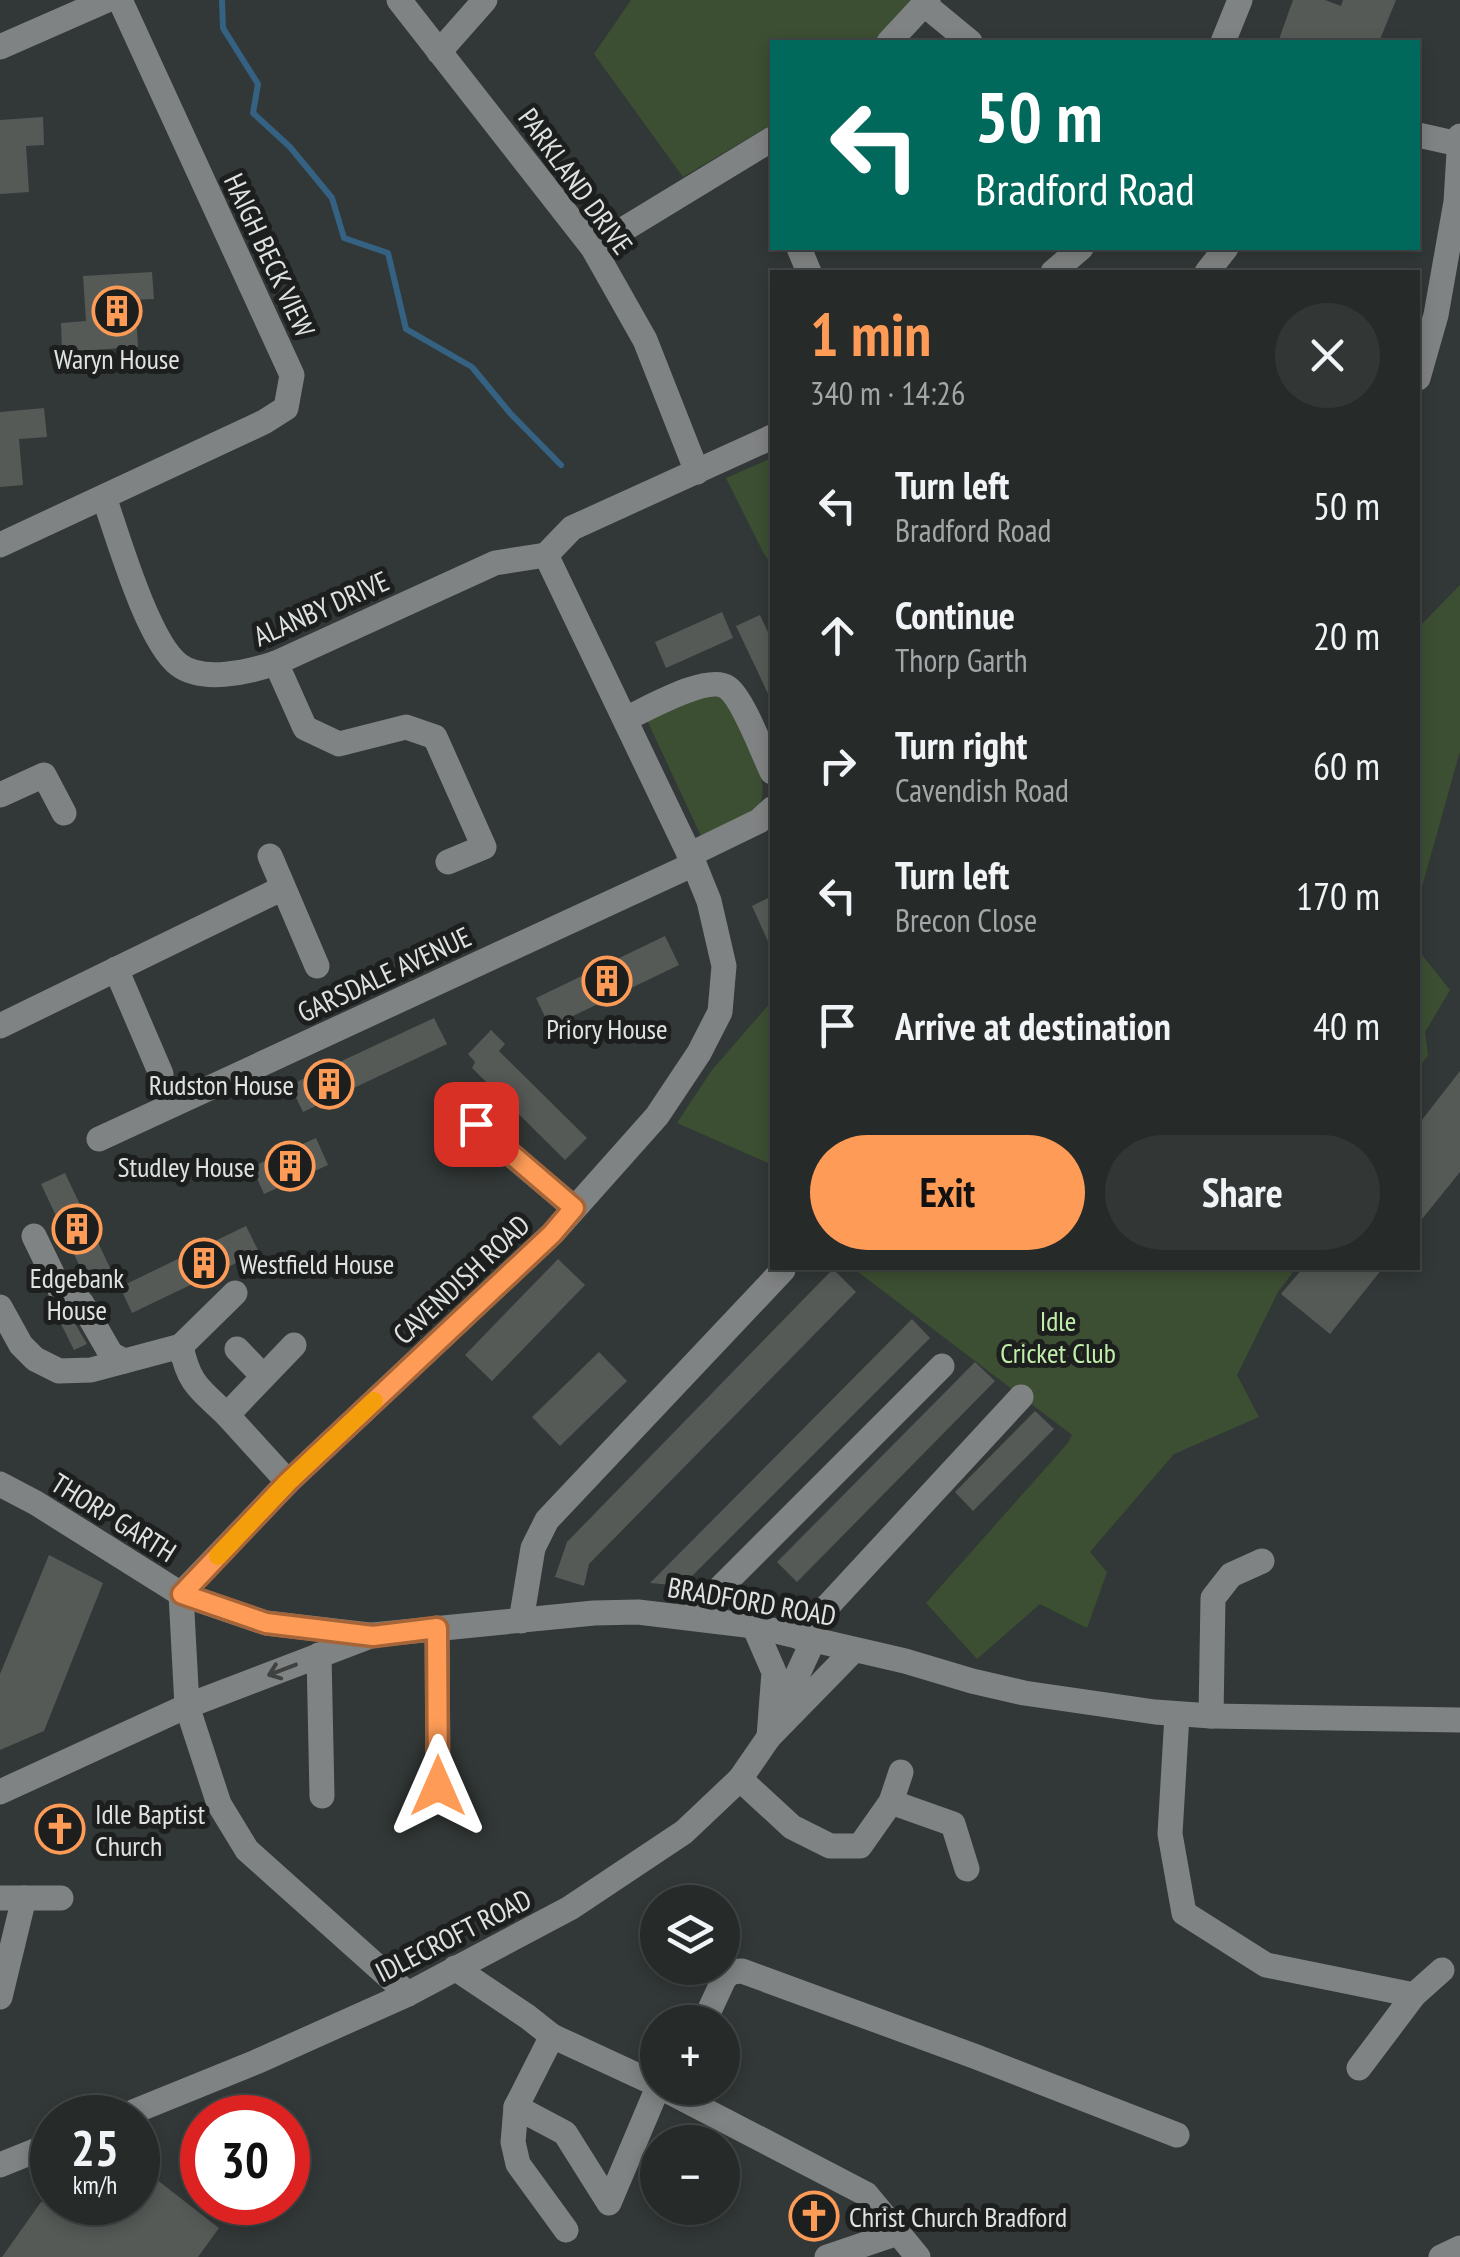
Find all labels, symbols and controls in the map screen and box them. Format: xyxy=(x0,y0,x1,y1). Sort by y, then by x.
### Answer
text: 50 m xyxy=(975,71,1103,161)
icon: left xyxy=(810,80,940,210)
street label: PARKLAND DRIVE xyxy=(510,101,642,261)
text: Bradford Road xyxy=(975,159,1195,217)
street label: HAIGH BECK VIEW xyxy=(216,167,324,343)
building icon: Waryn House xyxy=(91,285,143,337)
text: 1 min xyxy=(810,295,931,373)
button: close xyxy=(1275,303,1380,408)
place label: Waryn House xyxy=(54,340,180,377)
text: 340 m · 14:26 xyxy=(810,372,965,414)
text: Turn left xyxy=(895,460,1009,509)
icon: left xyxy=(810,478,865,533)
text: 50 m xyxy=(1313,481,1380,530)
text: Bradford Road xyxy=(895,509,1051,551)
street label: ALANBY DRIVE xyxy=(248,562,394,654)
text: Continue xyxy=(895,590,1015,639)
icon: ahead xyxy=(810,608,865,663)
text: 20 m xyxy=(1313,611,1380,660)
text: Thorp Garth xyxy=(895,639,1028,681)
text: Turn right xyxy=(895,720,1027,769)
icon: right xyxy=(810,738,865,793)
text: 60 m xyxy=(1313,741,1380,790)
text: Cavendish Road xyxy=(895,769,1069,811)
text: Turn left xyxy=(895,850,1009,899)
icon: left xyxy=(810,868,865,923)
text: 170 m xyxy=(1296,871,1380,920)
text: Brecon Close xyxy=(895,899,1037,941)
street label: GARSDALE AVENUE xyxy=(291,918,477,1030)
building icon: Priory House xyxy=(581,955,633,1007)
icon: arrive xyxy=(810,998,865,1053)
text: Arrive at destination xyxy=(895,1001,1171,1050)
text: 40 m xyxy=(1313,1001,1380,1050)
place label: Priory House xyxy=(546,1010,668,1047)
building icon: Rudston House xyxy=(303,1058,355,1110)
place label: Rudston House xyxy=(149,1066,294,1103)
pin xyxy=(434,1082,519,1167)
icon: arrive xyxy=(449,1097,504,1152)
button: Exit xyxy=(810,1135,1085,1250)
button: Share xyxy=(1105,1135,1380,1250)
building icon: Studley House xyxy=(264,1140,316,1192)
place label: Studley House xyxy=(117,1148,255,1185)
building icon: Edgebank House xyxy=(51,1203,103,1255)
street label: CAVENDISH ROAD xyxy=(385,1206,537,1352)
building icon: Westfield House xyxy=(178,1237,230,1289)
place label: Westfield House xyxy=(239,1245,394,1282)
place label: Edgebank House xyxy=(30,1259,124,1328)
park label: Idle Cricket Club xyxy=(1000,1302,1116,1371)
street label: THORP GARTH xyxy=(45,1464,183,1570)
street label: BRADFORD ROAD xyxy=(665,1568,839,1634)
one-way arrow xyxy=(267,1662,297,1680)
position arrow xyxy=(386,1734,490,1838)
place label: Idle Baptist Church xyxy=(95,1795,205,1864)
church icon: Idle Baptist Church xyxy=(34,1803,86,1855)
street label: IDLECROFT ROAD xyxy=(369,1880,537,1990)
map controls xyxy=(640,1885,740,2225)
button: layers xyxy=(640,1885,740,1985)
button: + xyxy=(640,2005,740,2105)
speed limit sign: 30 xyxy=(180,2095,310,2225)
text: 25 xyxy=(71,2115,119,2180)
button: − xyxy=(640,2125,740,2225)
text: km/h xyxy=(73,2169,117,2201)
church icon: Christ Church Bradford xyxy=(788,2190,840,2242)
place label: Christ Church Bradford xyxy=(849,2198,1067,2235)

